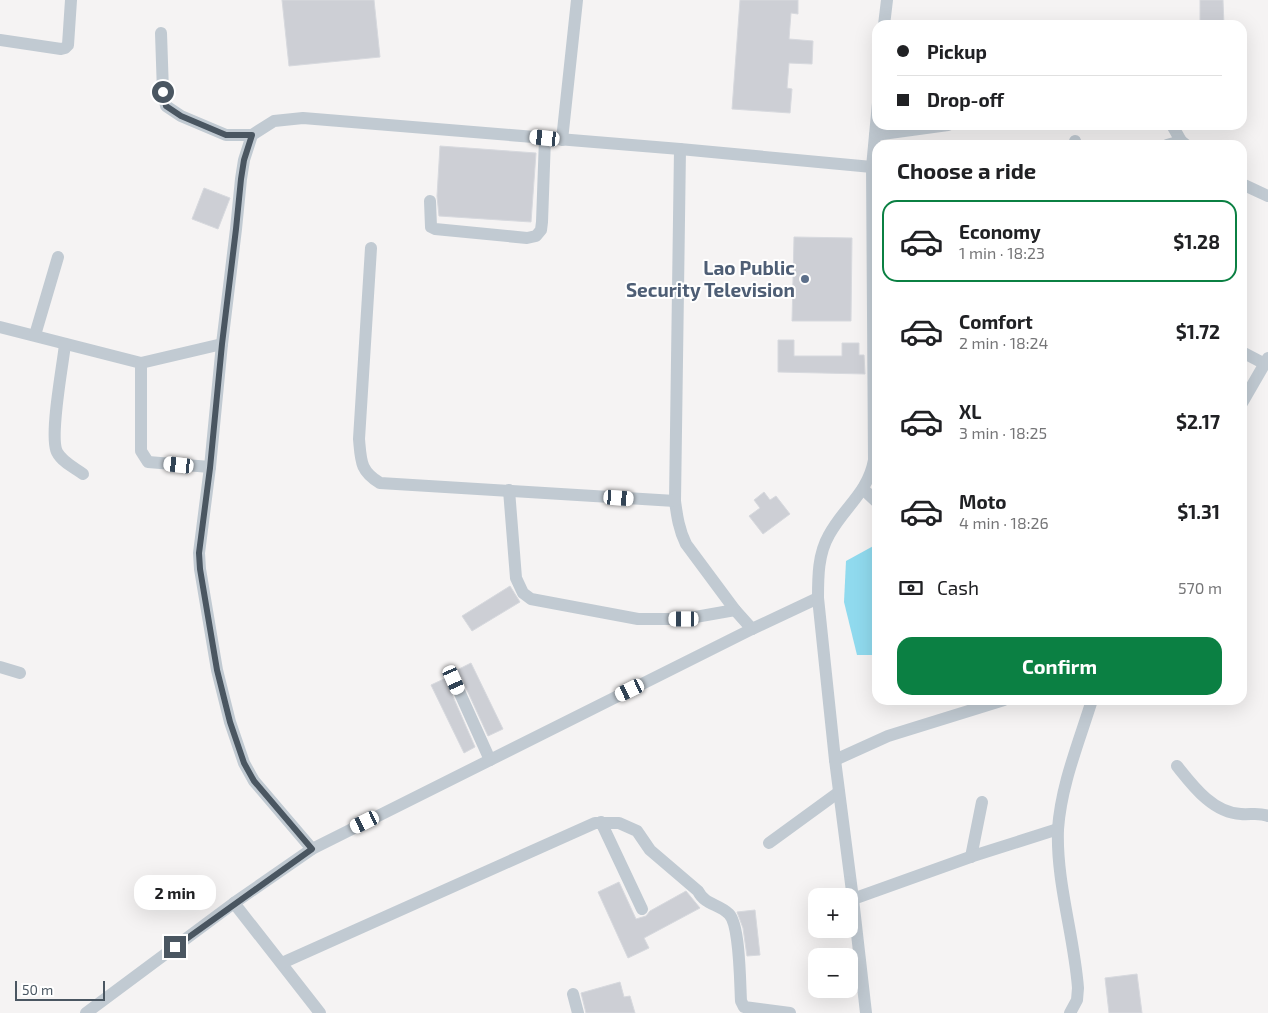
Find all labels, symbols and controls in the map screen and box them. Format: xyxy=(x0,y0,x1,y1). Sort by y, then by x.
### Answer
text: Pickup xyxy=(927,40,987,63)
route start xyxy=(152,81,174,103)
text: Drop-off xyxy=(927,88,1004,111)
car xyxy=(529,129,560,147)
text: Choose a ride xyxy=(897,157,1036,183)
icon: car xyxy=(899,219,944,264)
text: Economy xyxy=(959,220,1041,243)
text: $1.28 xyxy=(1173,230,1220,253)
text: 1 min · 18:23 xyxy=(959,243,1045,262)
place label: Lao Public Security Television xyxy=(626,256,795,302)
marker: Lao Public Security Television xyxy=(799,273,811,285)
icon: car xyxy=(899,309,944,354)
text: Comfort xyxy=(959,310,1033,333)
text: $1.72 xyxy=(1176,320,1220,343)
text: 2 min · 18:24 xyxy=(959,333,1048,352)
icon: car xyxy=(899,399,944,444)
text: XL xyxy=(959,400,981,423)
text: $2.17 xyxy=(1176,410,1220,433)
text: 3 min · 18:25 xyxy=(959,423,1047,442)
car xyxy=(163,456,194,474)
car xyxy=(603,489,634,507)
icon: car xyxy=(899,489,944,534)
text: Moto xyxy=(959,490,1007,513)
text: $1.31 xyxy=(1177,500,1220,523)
text: 4 min · 18:26 xyxy=(959,513,1049,532)
icon: cash xyxy=(897,574,925,602)
text: Cash xyxy=(937,576,979,599)
text: 570 m xyxy=(1178,578,1222,597)
car xyxy=(669,612,699,627)
button: Confirm xyxy=(897,637,1222,695)
car xyxy=(441,663,466,697)
car xyxy=(613,677,646,703)
car xyxy=(348,809,381,835)
callout: 2 min xyxy=(134,874,216,910)
text: 2 min xyxy=(155,883,195,902)
map controls xyxy=(808,888,858,998)
button: + xyxy=(808,888,858,938)
route end xyxy=(164,936,186,958)
button: − xyxy=(808,948,858,998)
scale bar xyxy=(15,978,105,1001)
text: 50 m xyxy=(22,981,53,998)

